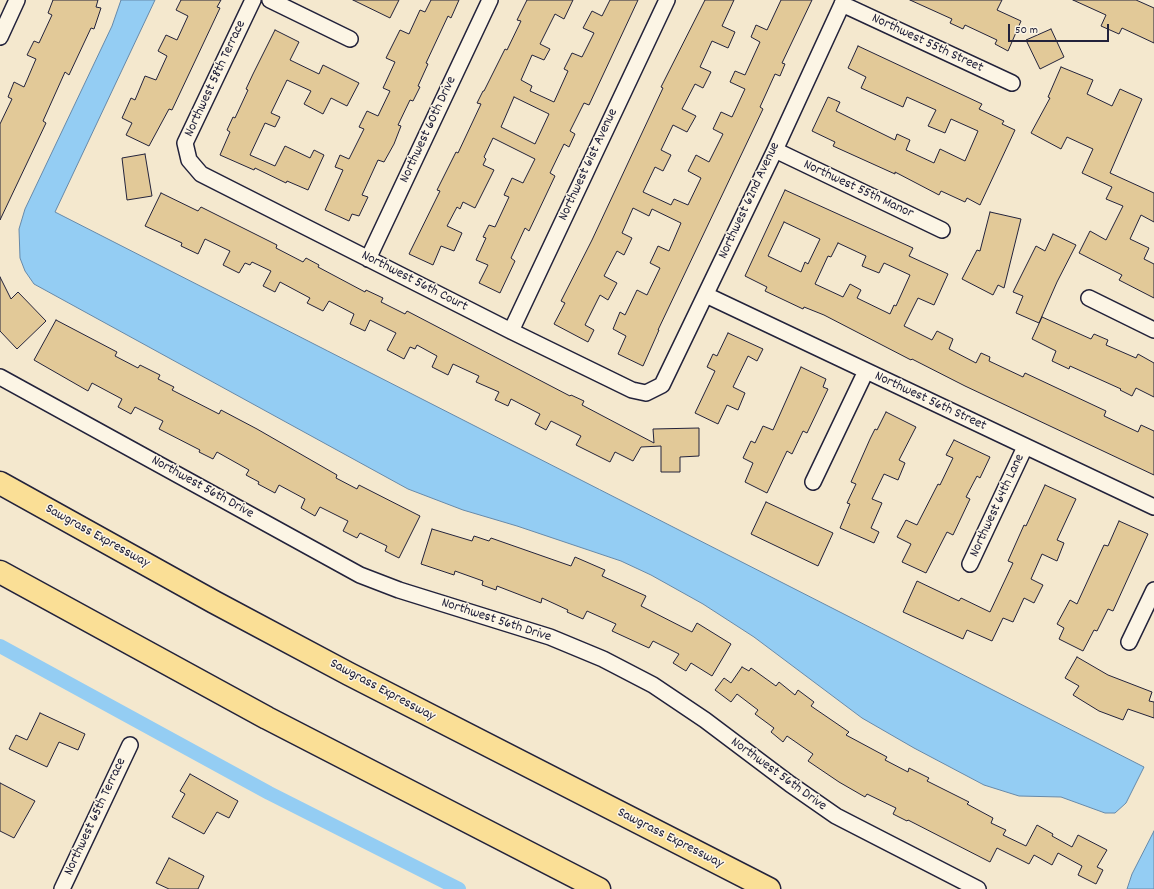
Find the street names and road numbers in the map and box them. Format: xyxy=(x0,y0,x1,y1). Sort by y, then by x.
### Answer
street label: Northwest 55th Street xyxy=(869,11,985,77)
street label: Northwest 58th Terrace xyxy=(182,18,250,140)
street label: Northwest 60th Drive xyxy=(397,74,461,186)
street label: Northwest 61st Avenue xyxy=(556,106,622,224)
street label: Northwest 62nd Avenue xyxy=(716,140,784,262)
street label: Northwest 55th Manor xyxy=(800,157,916,223)
street label: Northwest 56th Court xyxy=(358,248,470,316)
street label: Northwest 56th Street xyxy=(871,369,989,435)
street label: Northwest 64th Lane xyxy=(967,452,1029,560)
street label: Northwest 56th Drive xyxy=(148,453,256,523)
street label: Sawgrass Expressway xyxy=(42,501,152,573)
street label: Northwest 56th Drive xyxy=(439,595,553,647)
street label: Sawgrass Expressway xyxy=(326,656,438,726)
street label: Northwest 56th Drive xyxy=(727,735,829,815)
street label: Northwest 65th Terrace xyxy=(61,755,131,879)
street label: Sawgrass Expressway xyxy=(614,805,726,873)

